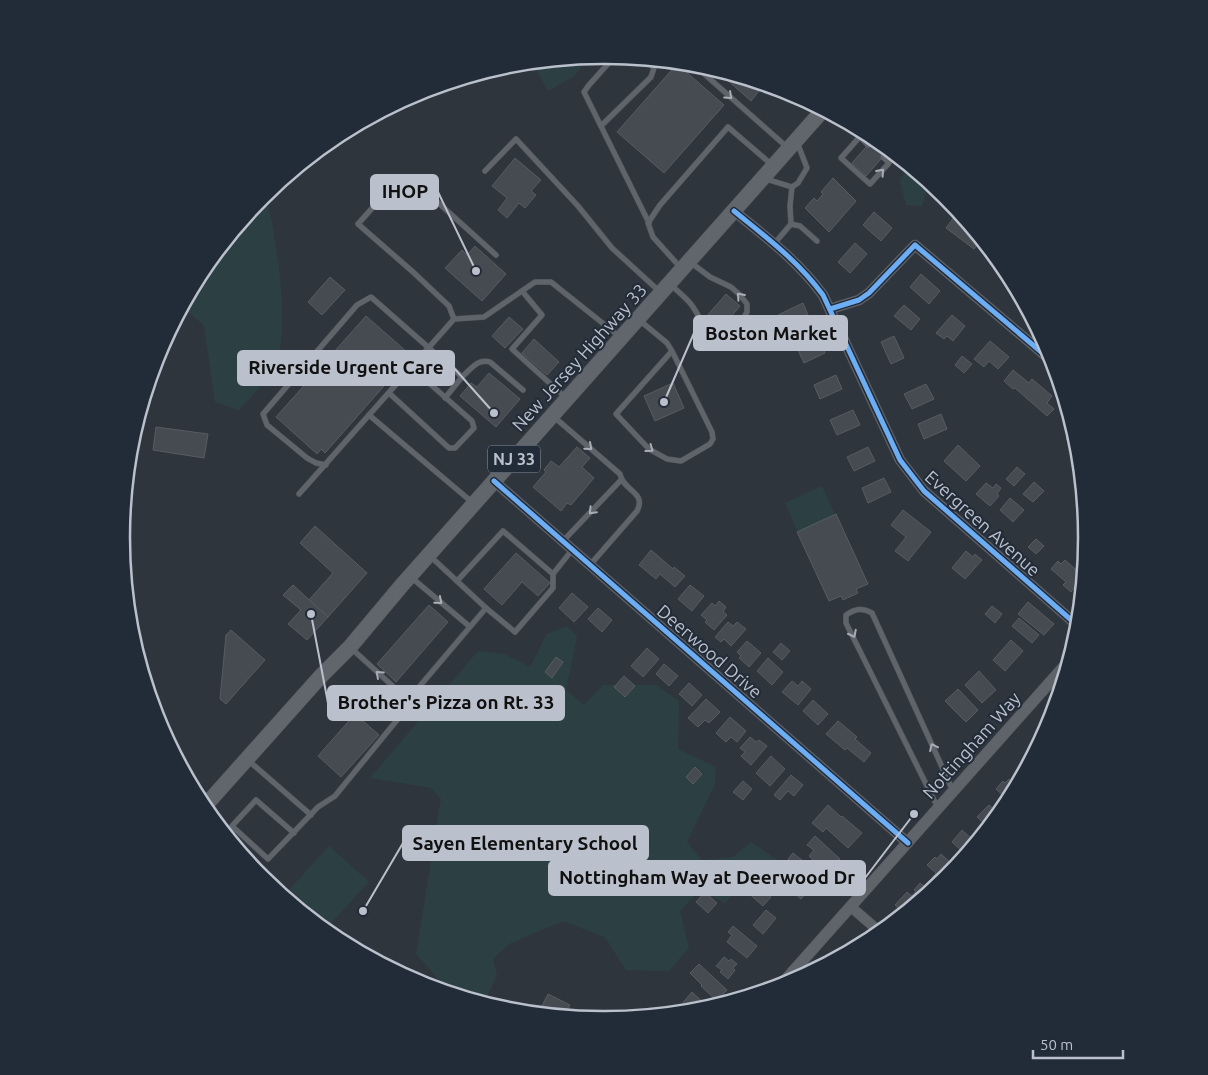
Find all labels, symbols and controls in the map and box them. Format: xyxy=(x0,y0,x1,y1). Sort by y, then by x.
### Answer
one-way arrow xyxy=(723,91,732,100)
one-way arrow xyxy=(875,169,884,178)
callout: IHOP xyxy=(371,175,438,209)
text: IHOP xyxy=(382,180,428,202)
street label: New Jersey Highway 33 xyxy=(508,279,650,435)
one-way arrow xyxy=(736,292,745,301)
callout: Boston Market xyxy=(694,316,847,350)
text: Boston Market xyxy=(705,322,837,344)
callout: Riverside Urgent Care xyxy=(238,351,454,385)
text: Riverside Urgent Care xyxy=(248,356,444,378)
one-way arrow xyxy=(583,441,592,450)
one-way arrow xyxy=(644,443,653,451)
road number: NJ 33 xyxy=(488,446,540,472)
street label: Evergreen Avenue xyxy=(922,466,1044,580)
one-way arrow xyxy=(589,505,598,514)
one-way arrow xyxy=(434,595,443,604)
street label: Deerwood Drive xyxy=(654,600,766,702)
one-way arrow xyxy=(846,629,856,638)
one-way arrow xyxy=(375,671,384,680)
callout: Brother's Pizza on Rt. 33 xyxy=(328,686,564,720)
street label: Nottingham Way xyxy=(918,688,1024,802)
text: Brother's Pizza on Rt. 33 xyxy=(338,691,554,713)
one-way arrow xyxy=(929,743,940,752)
callout: Sayen Elementary School xyxy=(403,826,648,860)
text: Sayen Elementary School xyxy=(412,832,638,854)
callout: Nottingham Way at Deerwood Dr xyxy=(549,861,865,895)
text: Nottingham Way at Deerwood Dr xyxy=(559,866,855,888)
scale bar xyxy=(1033,1028,1123,1060)
text: 50 m xyxy=(1040,1036,1073,1053)

